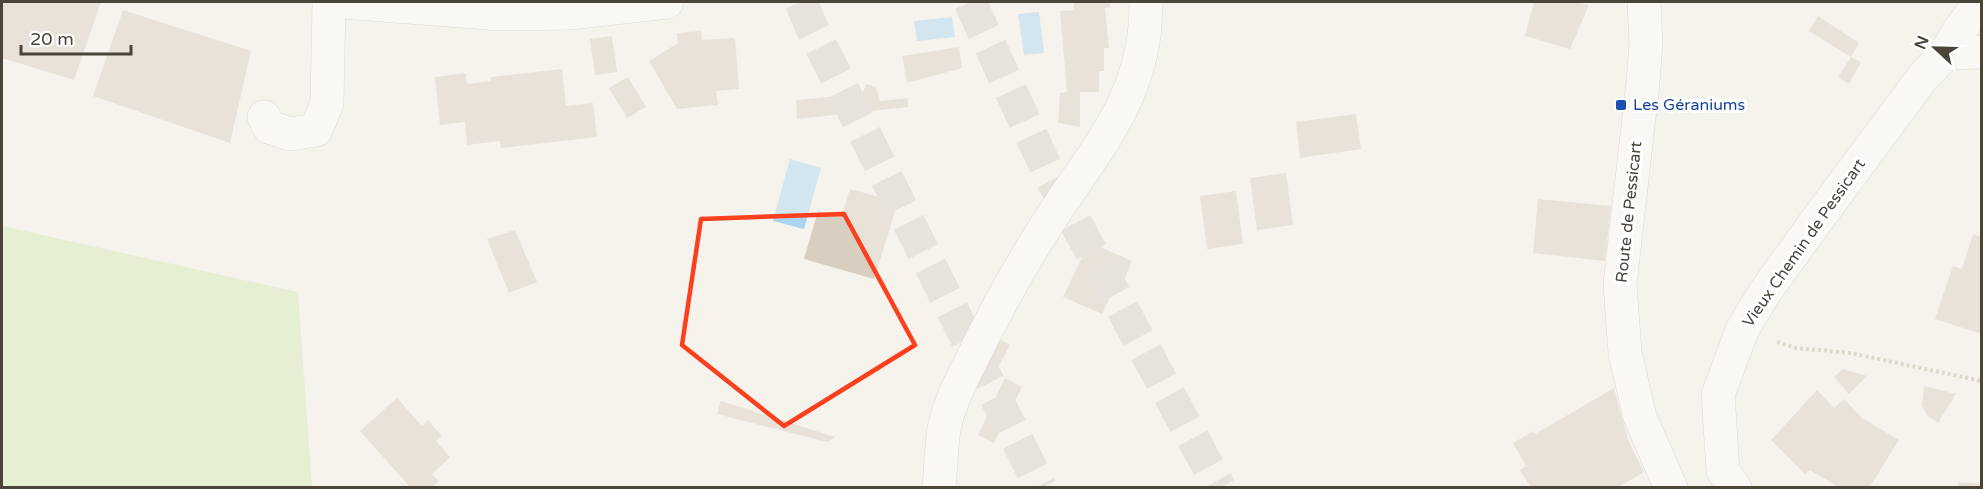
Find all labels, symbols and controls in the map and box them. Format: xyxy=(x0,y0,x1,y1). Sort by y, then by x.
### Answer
scale bar xyxy=(21,18,130,56)
north arrow xyxy=(1905,18,1965,78)
text: 20 m xyxy=(30,28,74,50)
text: N xyxy=(1910,33,1934,52)
place label: Les Géraniums xyxy=(1633,95,1745,115)
marker: Les Géraniums xyxy=(1614,98,1628,112)
street label: Route de Pessicart xyxy=(1612,140,1646,284)
street label: Vieux Chemin de Pessicart xyxy=(1738,155,1870,331)

